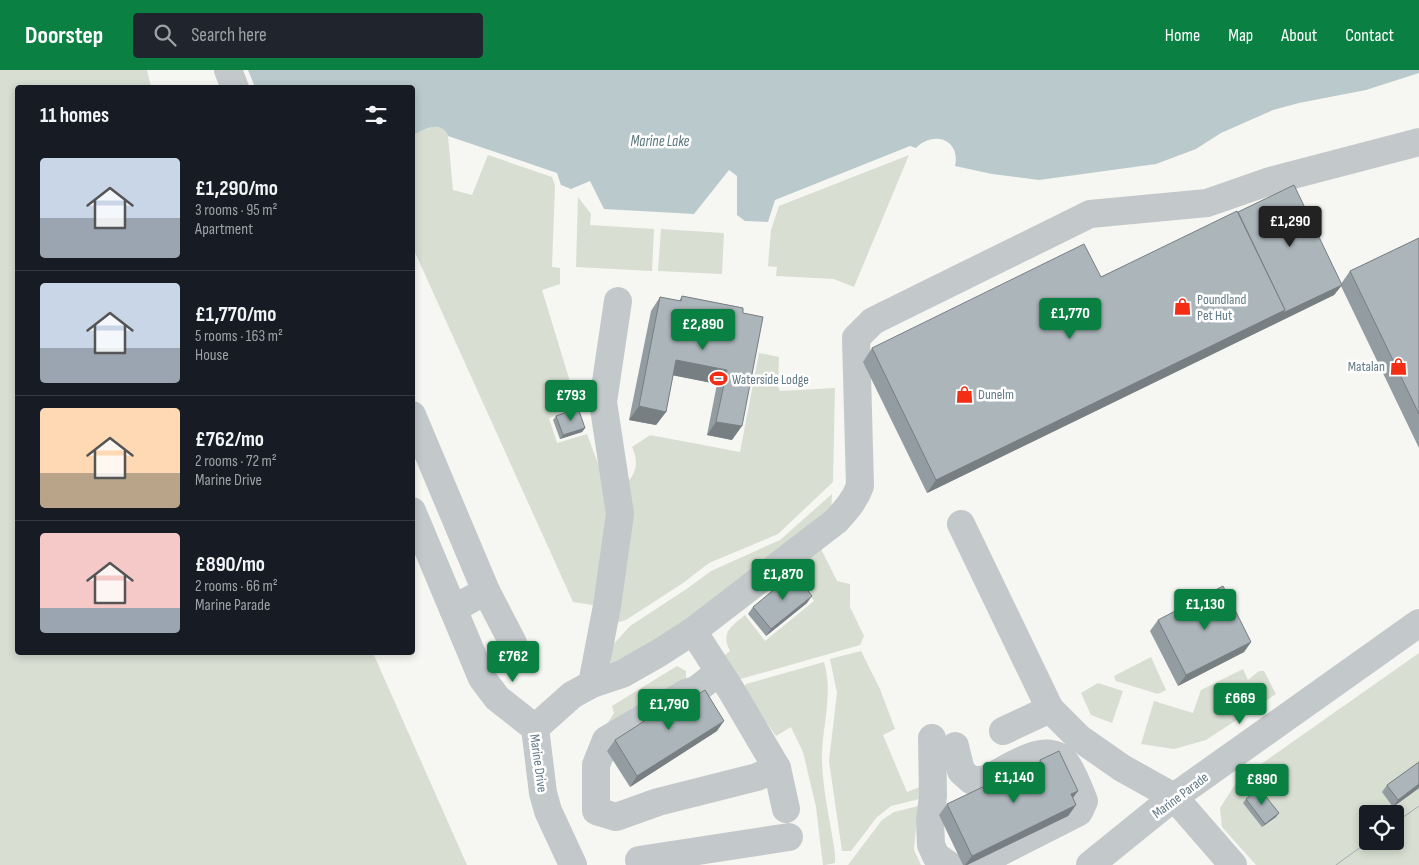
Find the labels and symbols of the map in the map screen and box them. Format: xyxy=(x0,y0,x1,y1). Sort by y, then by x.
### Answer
water label: Marine Lake xyxy=(631,132,690,151)
pin: £1,290 xyxy=(1249,206,1331,248)
place label: Poundland Pet Hut xyxy=(1197,291,1246,324)
shop icon: Poundland Pet Hut xyxy=(1173,297,1193,317)
pin: £1,770 xyxy=(1029,298,1111,340)
pin: £2,890 xyxy=(662,308,744,351)
shop icon: Matalan xyxy=(1389,356,1409,376)
place label: Matalan xyxy=(1348,358,1385,375)
sports icon: Waterside Lodge xyxy=(708,369,728,389)
place label: Waterside Lodge xyxy=(732,371,809,388)
pin: £793 xyxy=(541,380,601,422)
shop icon: Dunelm xyxy=(954,384,974,404)
place label: Dunelm xyxy=(978,386,1014,403)
pin: £1,870 xyxy=(742,558,824,601)
pin: £1,130 xyxy=(1164,588,1246,631)
pin: £762 xyxy=(483,640,543,683)
pin: £669 xyxy=(1210,682,1270,725)
pin: £1,790 xyxy=(628,688,710,731)
street label: Marine Drive xyxy=(526,733,551,793)
pin: £1,140 xyxy=(973,762,1055,804)
pin: £890 xyxy=(1232,764,1292,806)
street label: Marine Parade xyxy=(1149,769,1212,822)

